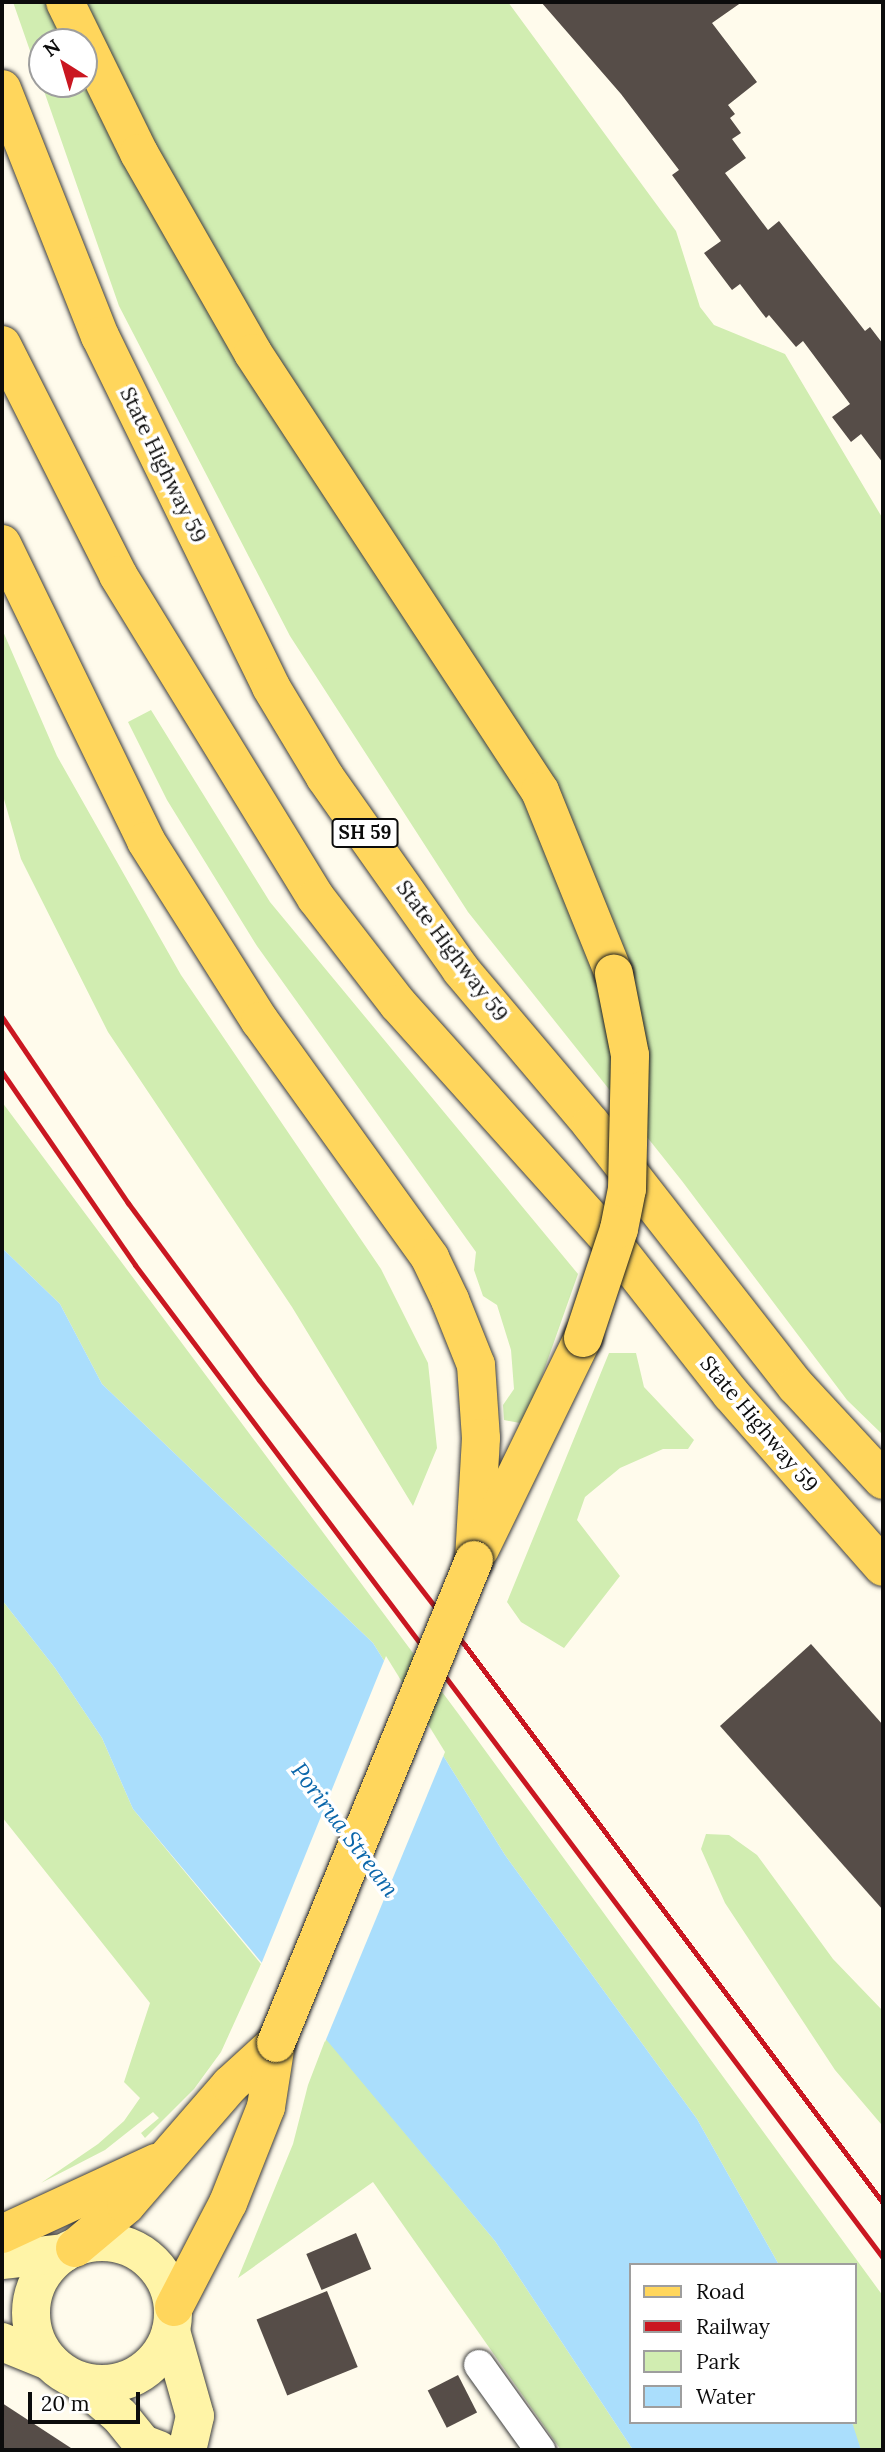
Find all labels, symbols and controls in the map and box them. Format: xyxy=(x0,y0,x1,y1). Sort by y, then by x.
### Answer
north arrow xyxy=(28,28,98,98)
text: N xyxy=(38,34,65,62)
street label: State Highway 59 xyxy=(114,383,212,547)
road number: SH 59 xyxy=(330,818,400,848)
street label: State Highway 59 xyxy=(391,876,513,1026)
street label: State Highway 59 xyxy=(695,1351,823,1497)
water label: Porirua Stream xyxy=(285,1757,405,1903)
legend xyxy=(630,2263,857,2424)
text: Road xyxy=(696,2278,745,2305)
text: Railway xyxy=(696,2313,770,2340)
text: Park xyxy=(696,2348,740,2375)
scale bar xyxy=(32,2378,144,2422)
text: Water xyxy=(696,2383,755,2410)
text: 20 m xyxy=(41,2390,90,2417)

